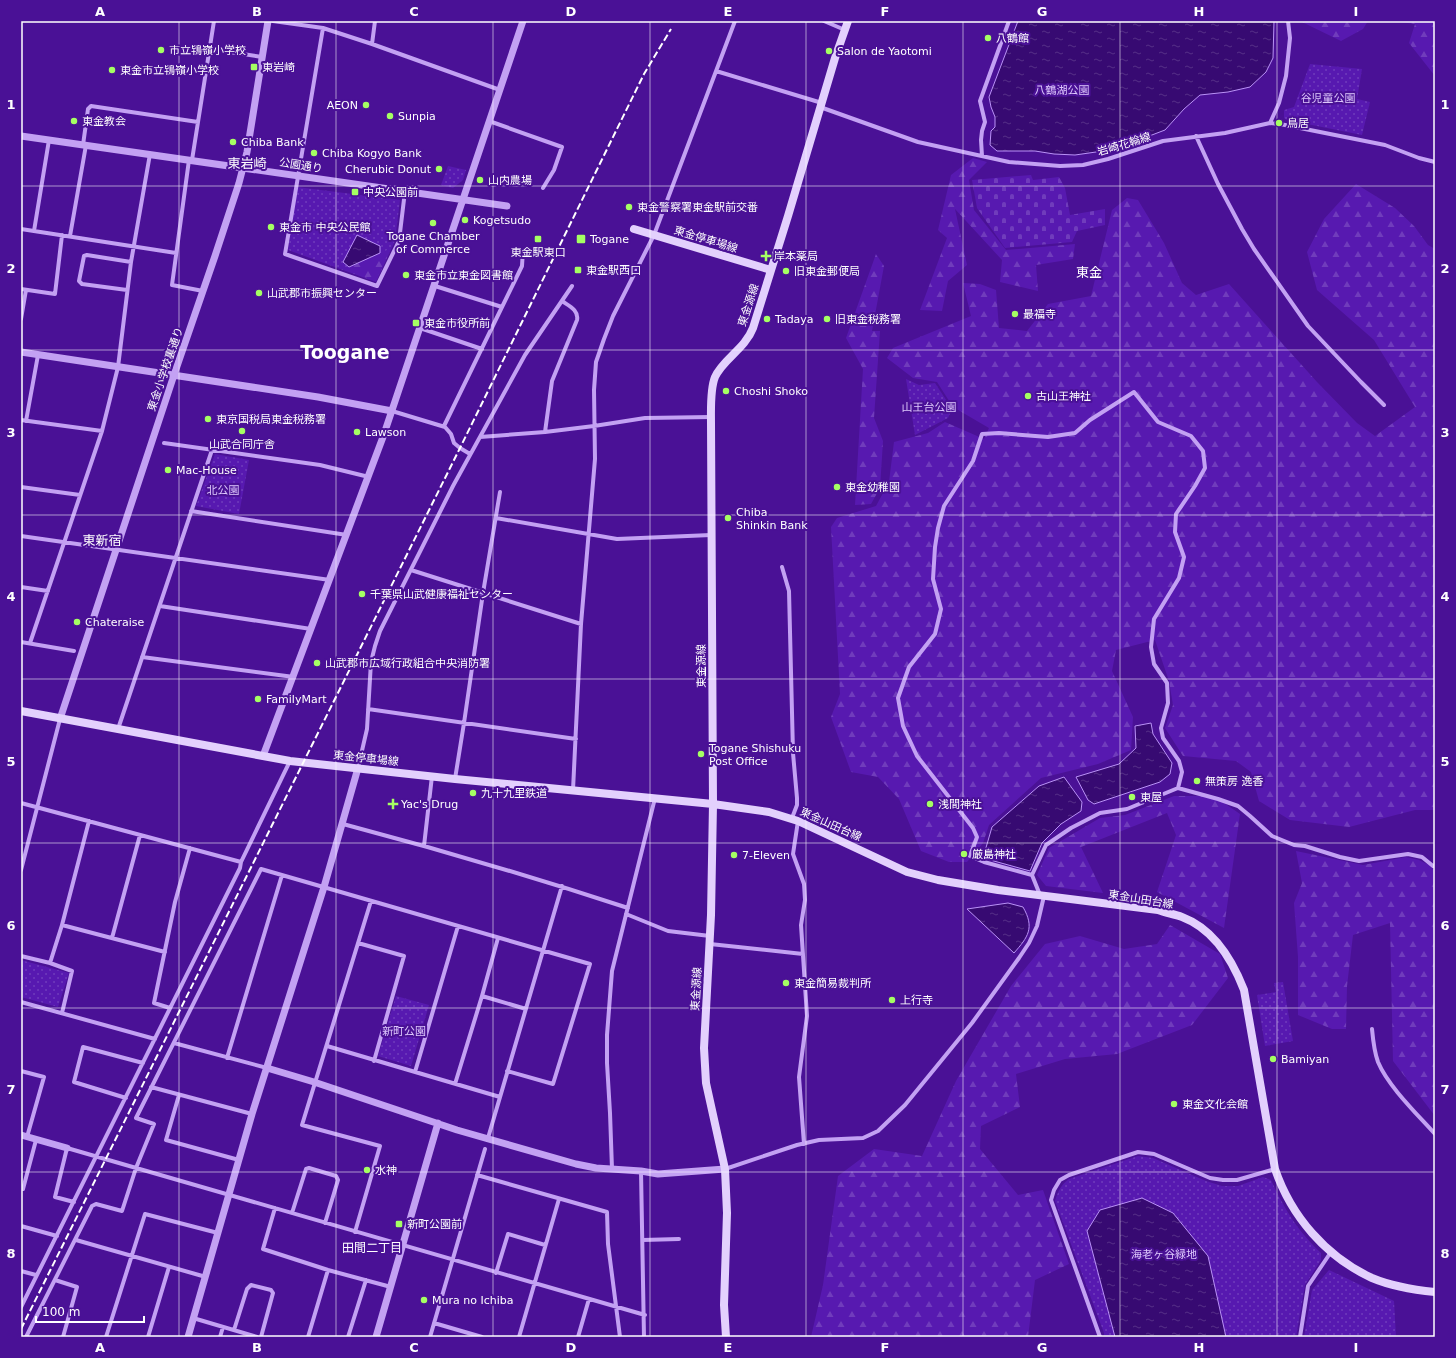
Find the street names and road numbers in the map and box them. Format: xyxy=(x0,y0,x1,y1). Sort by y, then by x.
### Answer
street label: 岩崎花輪線 xyxy=(1096,130,1152,159)
street label: 公園通り xyxy=(278,156,324,175)
street label: 東金停車場線 xyxy=(672,224,739,255)
street label: 東金源線 xyxy=(735,282,761,328)
street label: 東金小学校裏通り xyxy=(145,325,186,413)
street label: 東金源線 xyxy=(695,644,708,688)
street label: 東金停車場線 xyxy=(332,749,399,768)
street label: 東金山田台線 xyxy=(798,805,864,844)
street label: 東金山田台線 xyxy=(1107,888,1175,911)
street label: 東金源線 xyxy=(689,967,704,1011)

